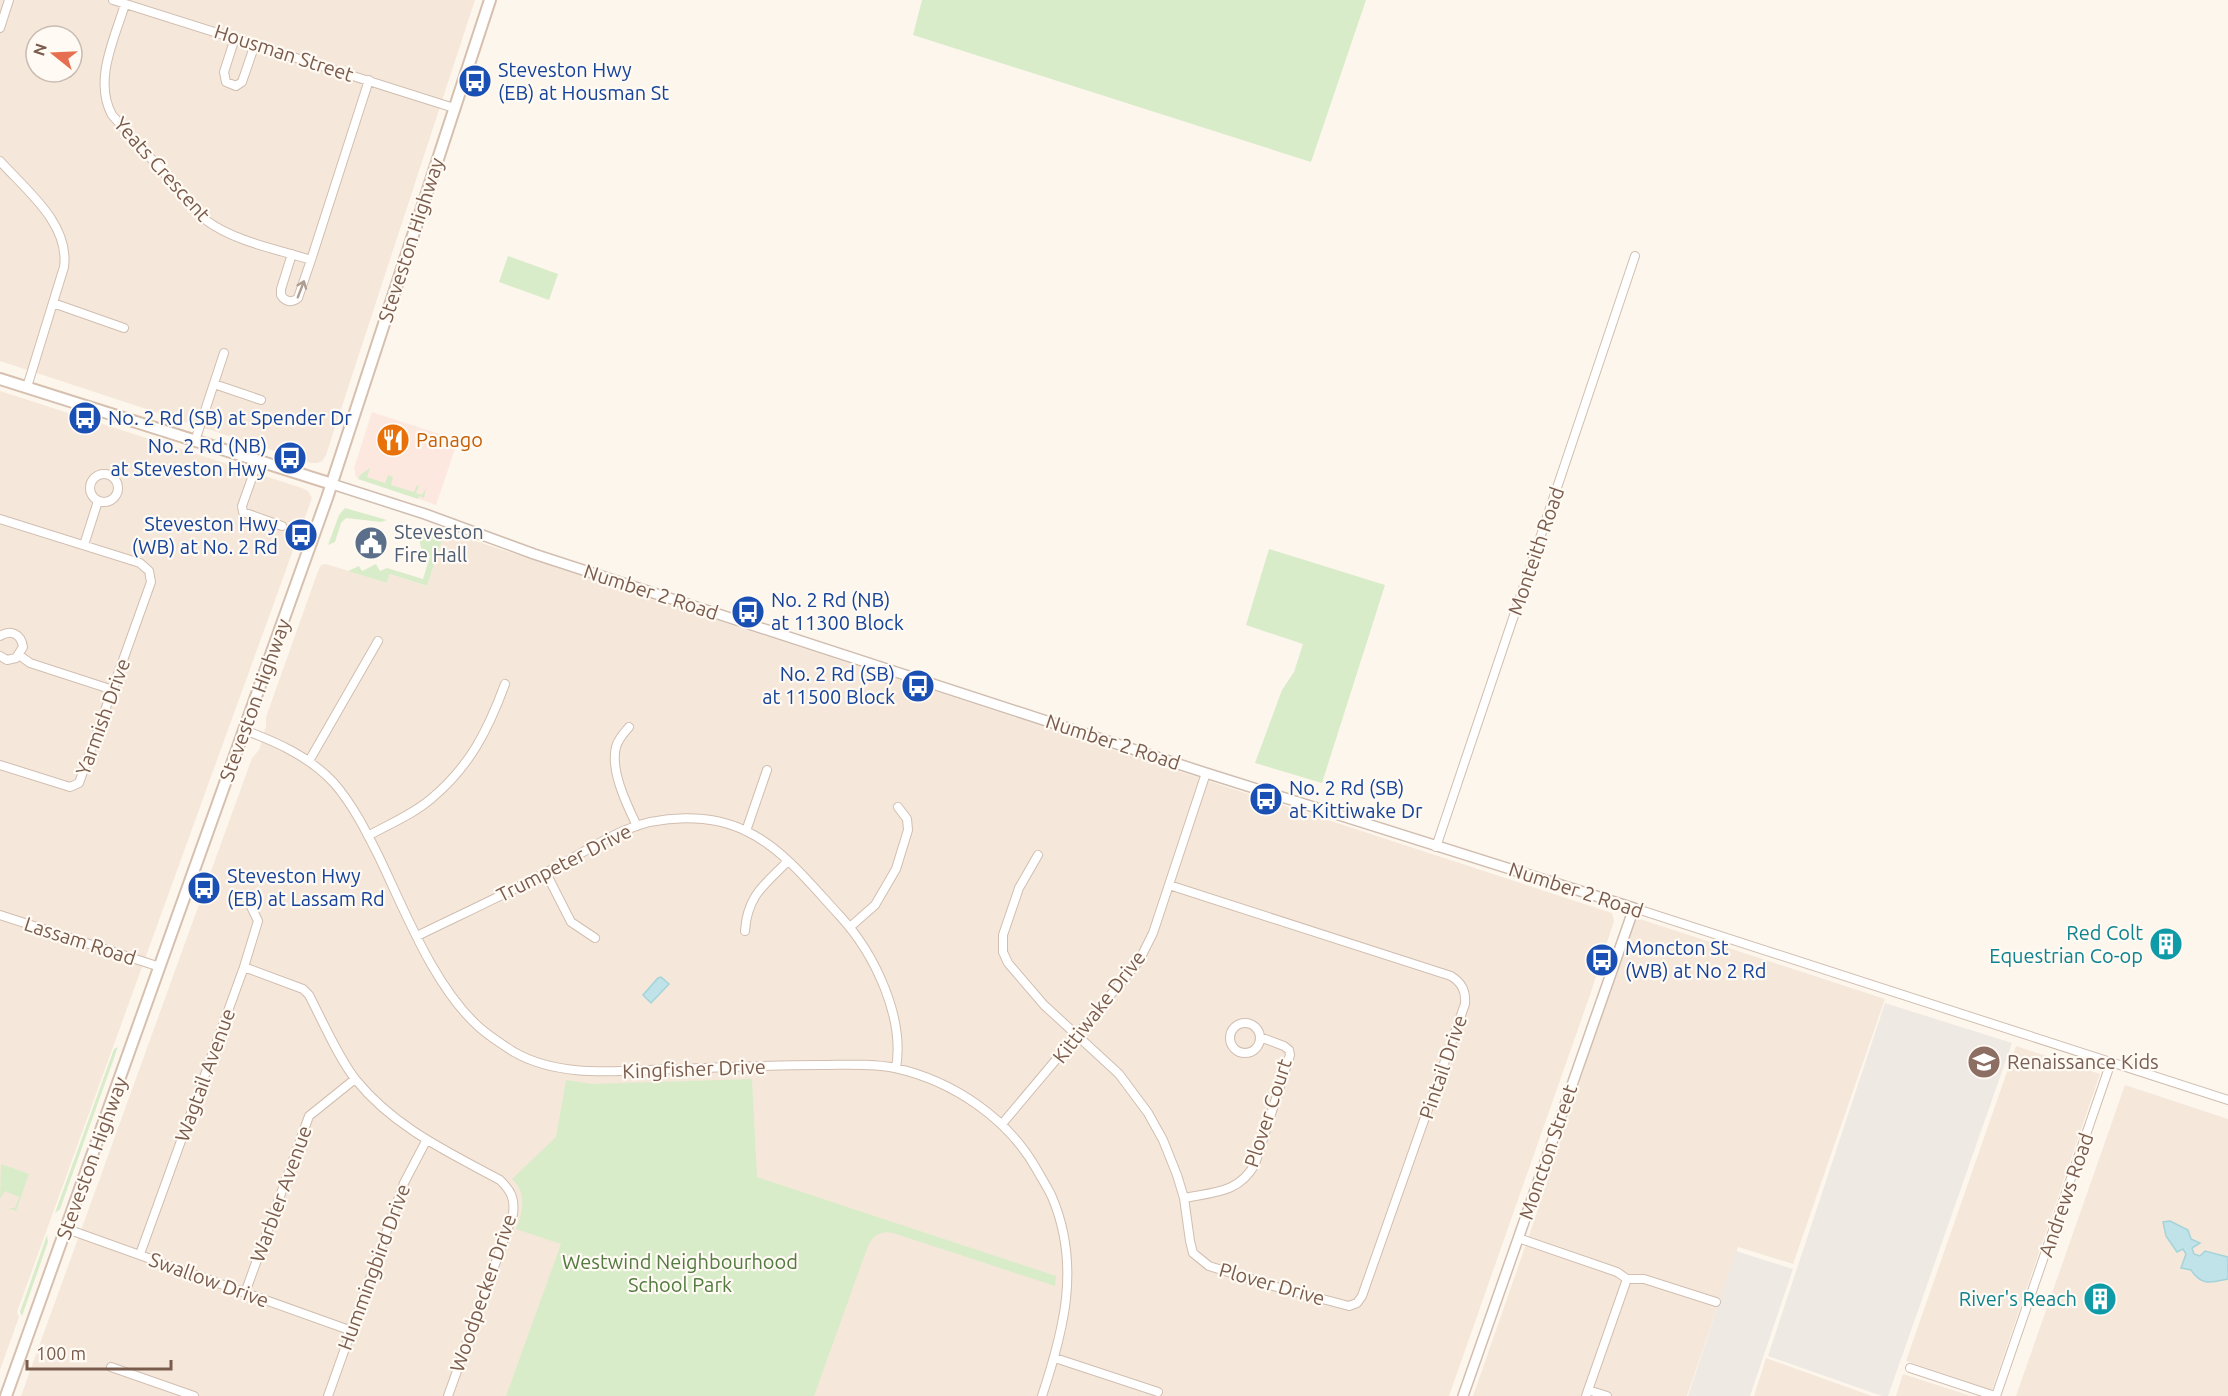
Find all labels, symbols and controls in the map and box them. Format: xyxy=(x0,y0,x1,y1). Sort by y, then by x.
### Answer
street label: Housman Street xyxy=(212,19,357,86)
north arrow xyxy=(24,24,84,84)
text: N xyxy=(29,41,50,58)
place label: Steveston Hwy (EB) at Housman St xyxy=(498,58,669,104)
bus stop icon: Steveston Hwy (EB) at Housman St xyxy=(457,63,493,99)
street label: Yeats Crescent xyxy=(110,112,215,226)
street label: Steveston Highway xyxy=(373,154,448,325)
one-way arrow xyxy=(296,280,307,299)
bus stop icon: No. 2 Rd (SB) at Spender Dr xyxy=(67,400,103,436)
place label: No. 2 Rd (SB) at Spender Dr xyxy=(108,406,352,429)
restaurant icon: Panago xyxy=(375,422,411,458)
place label: Panago xyxy=(416,428,483,451)
place label: No. 2 Rd (NB) at Steveston Hwy xyxy=(111,434,267,480)
bus stop icon: No. 2 Rd (NB) at Steveston Hwy xyxy=(272,440,308,476)
street label: Monteith Road xyxy=(1503,484,1568,618)
place label: Steveston Hwy (WB) at No. 2 Rd xyxy=(132,512,278,558)
bus stop icon: Steveston Hwy (WB) at No. 2 Rd xyxy=(283,517,319,553)
place label: Steveston Fire Hall xyxy=(394,520,484,566)
public building icon: Steveston Fire Hall xyxy=(353,525,389,561)
street label: Number 2 Road xyxy=(581,559,721,624)
place label: No. 2 Rd (NB) at 11300 Block xyxy=(771,588,904,634)
bus stop icon: No. 2 Rd (NB) at 11300 Block xyxy=(730,594,766,630)
street label: Steveston Highway xyxy=(214,615,295,784)
street label: Yarmish Drive xyxy=(71,655,134,778)
place label: No. 2 Rd (SB) at 11500 Block xyxy=(762,662,895,708)
bus stop icon: No. 2 Rd (SB) at 11500 Block xyxy=(900,668,936,704)
street label: Number 2 Road xyxy=(1043,709,1183,774)
place label: No. 2 Rd (SB) at Kittiwake Dr xyxy=(1289,776,1423,822)
bus stop icon: No. 2 Rd (SB) at Kittiwake Dr xyxy=(1248,781,1284,817)
street label: Trumpeter Drive xyxy=(493,819,635,906)
street label: Number 2 Road xyxy=(1506,857,1646,922)
place label: Steveston Hwy (EB) at Lassam Rd xyxy=(227,864,385,910)
bus stop icon: Steveston Hwy (EB) at Lassam Rd xyxy=(186,870,222,906)
street label: Lassam Road xyxy=(21,912,139,969)
place label: Red Colt Equestrian Co-op xyxy=(1989,921,2143,967)
building icon: Red Colt Equestrian Co-op xyxy=(2148,926,2184,962)
place label: Moncton St (WB) at No 2 Rd xyxy=(1625,936,1766,982)
bus stop icon: Moncton St (WB) at No 2 Rd xyxy=(1584,942,1620,978)
street label: Kittiwake Drive xyxy=(1048,946,1150,1068)
street label: Wagtail Avenue xyxy=(170,1005,239,1145)
street label: Pintail Drive xyxy=(1414,1012,1471,1122)
school or university icon: Renaissance Kids xyxy=(1966,1044,2002,1080)
place label: Renaissance Kids xyxy=(2007,1050,2159,1073)
street label: Kingfisher Drive xyxy=(622,1055,766,1082)
street label: Plover Court xyxy=(1239,1056,1296,1170)
street label: Steveston Highway xyxy=(51,1073,132,1242)
street label: Moncton Street xyxy=(1514,1081,1581,1222)
street label: Warbler Avenue xyxy=(245,1122,316,1265)
street label: Andrews Road xyxy=(2034,1130,2097,1260)
street label: Hummingbird Drive xyxy=(333,1181,414,1353)
street label: Woodpecker Drive xyxy=(445,1211,520,1375)
street label: Swallow Drive xyxy=(146,1247,272,1312)
park label: Westwind Neighbourhood School Park xyxy=(562,1250,798,1296)
street label: Plover Drive xyxy=(1217,1257,1328,1310)
building icon: River's Reach xyxy=(2082,1281,2118,1317)
place label: River's Reach xyxy=(1959,1287,2077,1310)
scale bar xyxy=(27,1333,171,1371)
text: 100 m xyxy=(36,1343,86,1363)

